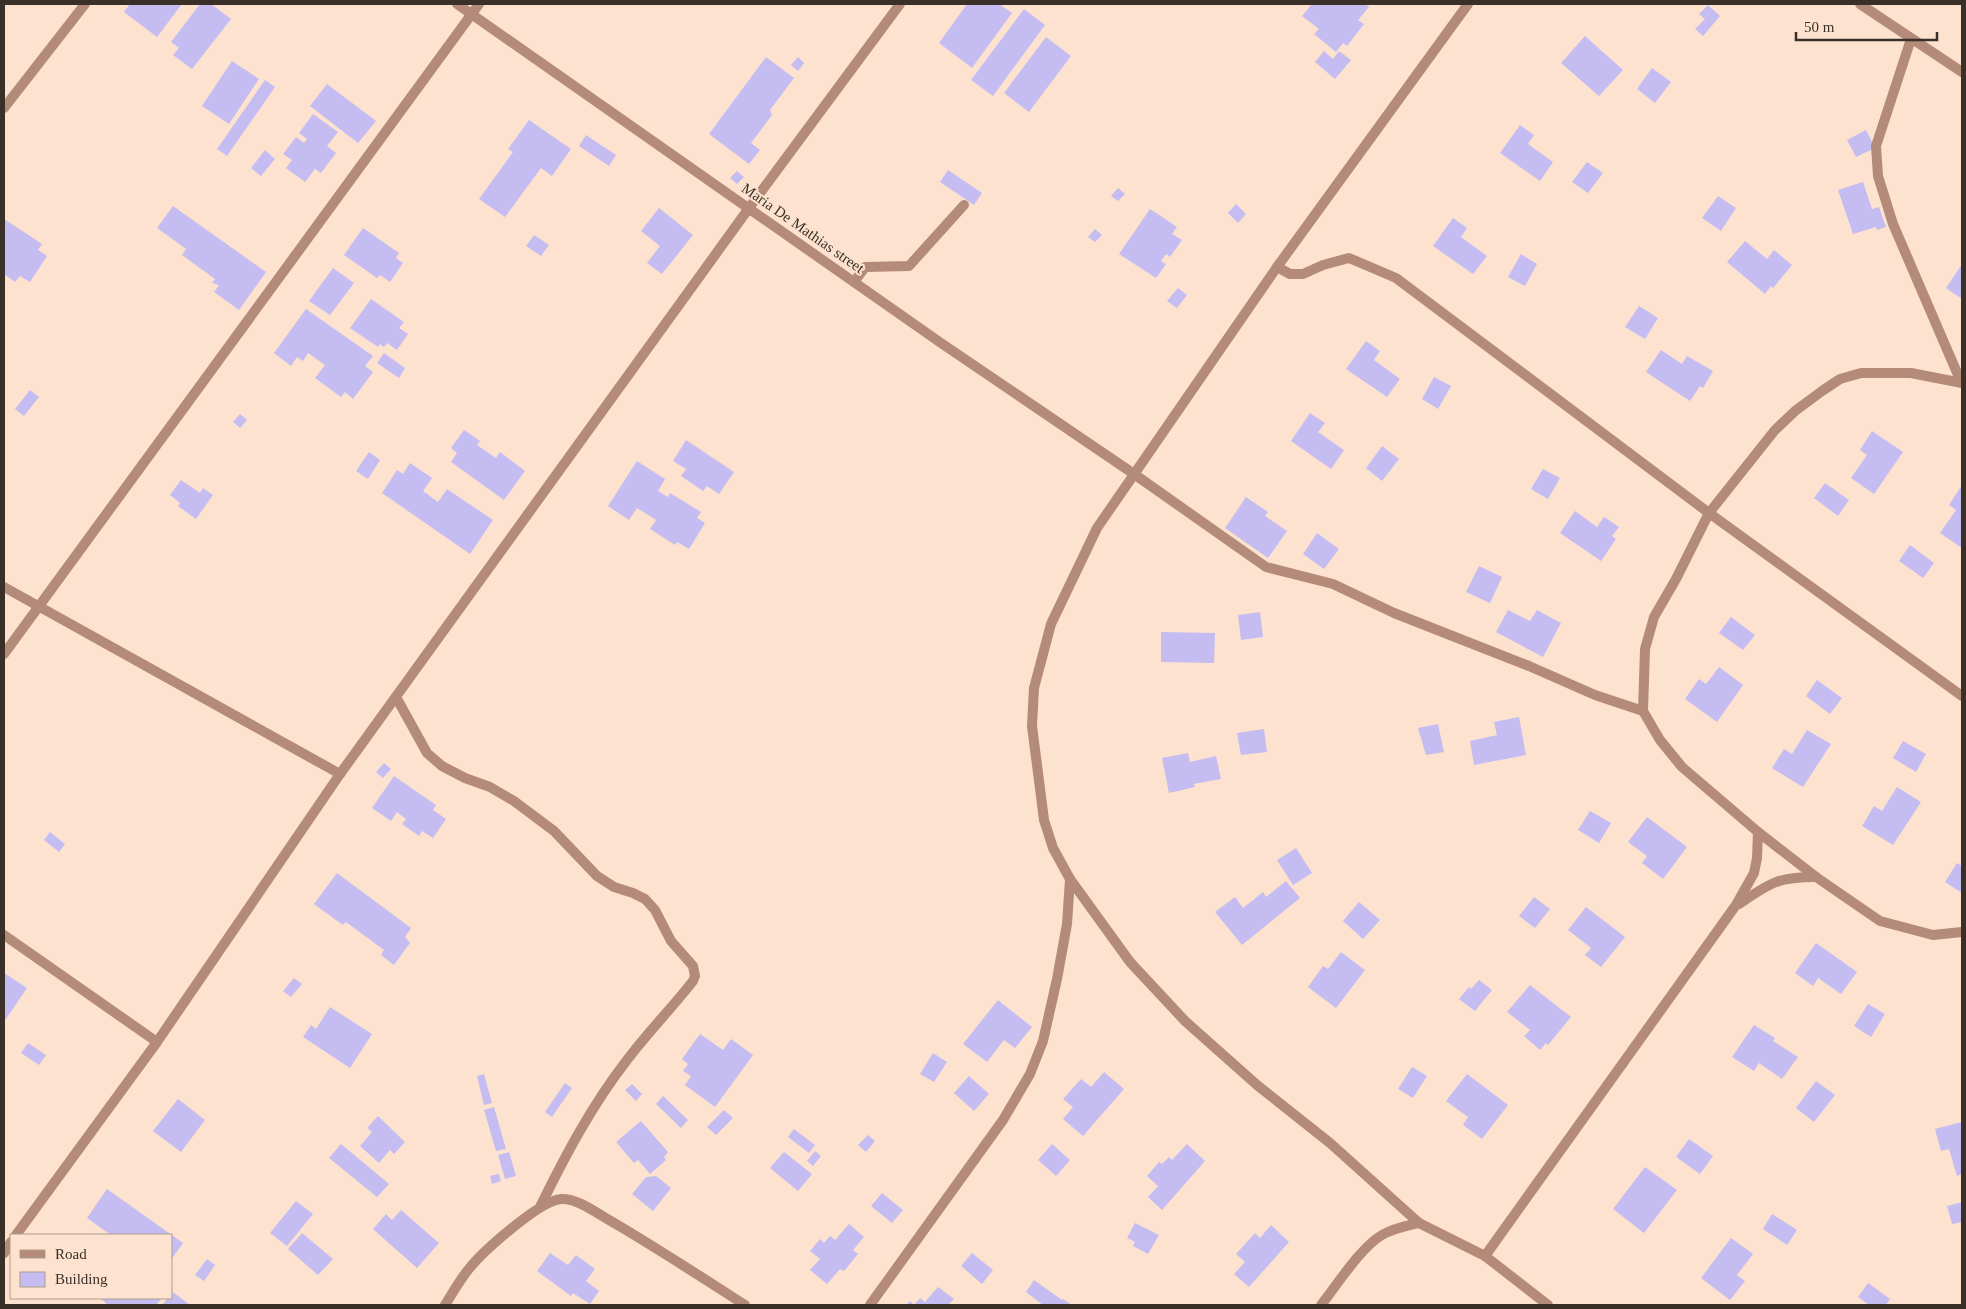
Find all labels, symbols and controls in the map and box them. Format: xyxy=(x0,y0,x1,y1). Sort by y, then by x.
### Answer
scale bar xyxy=(1796,10,1937,42)
text: 50 m xyxy=(1804,19,1835,35)
street label: Maria De Mathias street xyxy=(739,180,868,277)
legend xyxy=(10,1234,172,1299)
text: Road xyxy=(55,1246,87,1262)
text: Building xyxy=(55,1271,108,1287)

